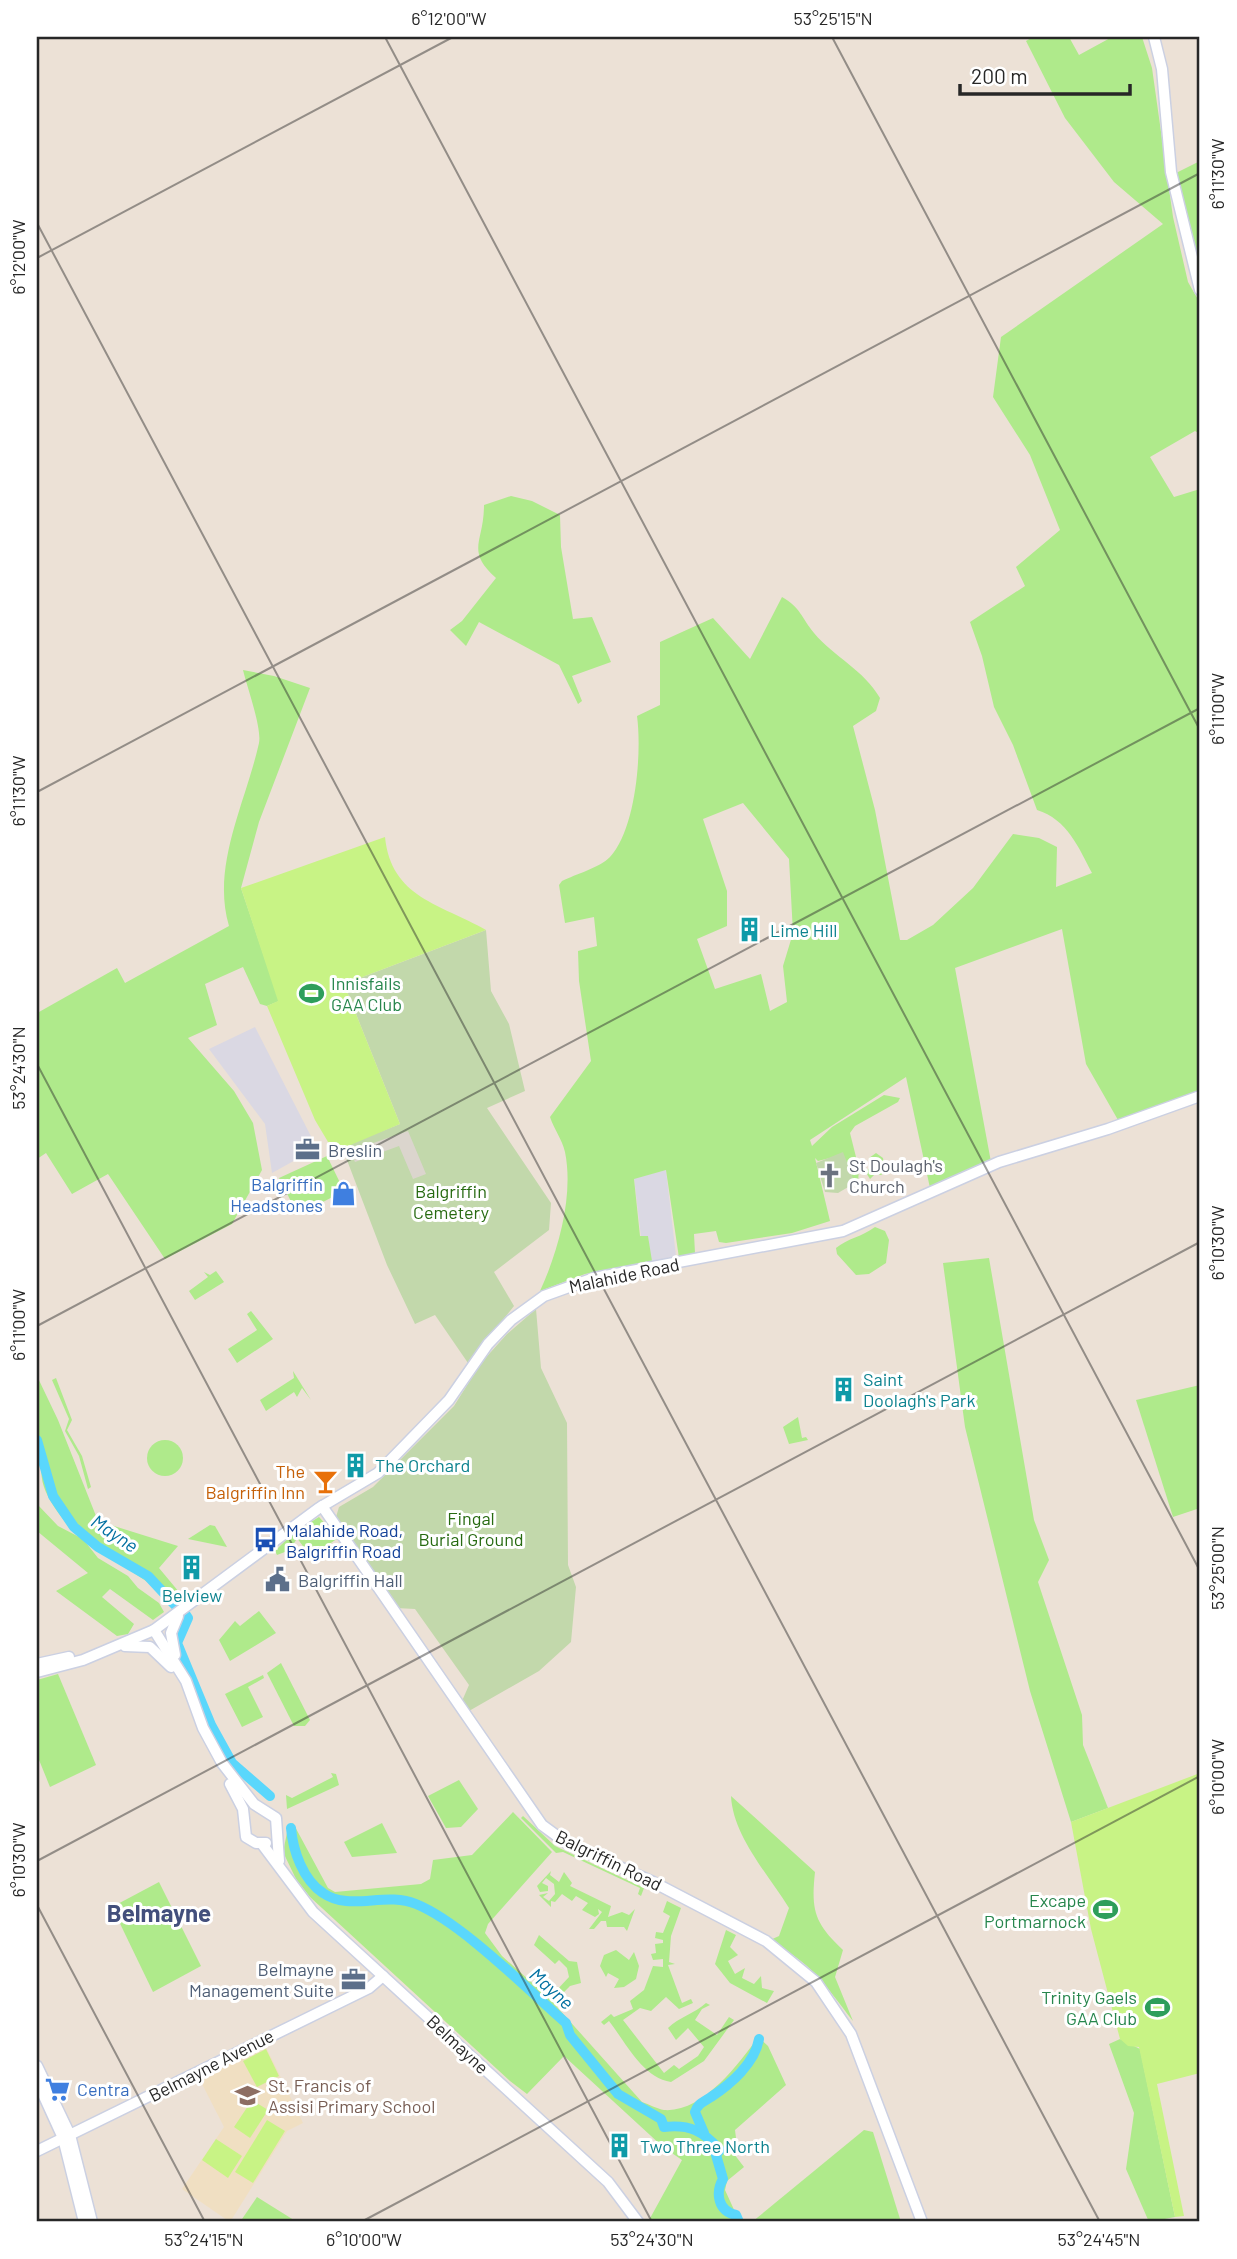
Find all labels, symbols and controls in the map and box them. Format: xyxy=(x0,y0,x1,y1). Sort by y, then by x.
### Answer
text: 6°12'00"W xyxy=(411,7,487,29)
text: 53°25'15"N xyxy=(793,7,873,29)
scale bar xyxy=(960,52,1130,96)
text: 200 m xyxy=(971,63,1028,88)
text: 6°11'30"W xyxy=(1206,138,1228,210)
text: 6°12'00"W xyxy=(7,219,29,295)
text: 6°11'00"W xyxy=(1206,673,1228,745)
text: 6°11'30"W xyxy=(7,755,29,827)
building icon: Lime Hill xyxy=(736,916,764,944)
place label: Lime Hill xyxy=(770,919,837,941)
place label: Innisfails GAA Club xyxy=(331,972,402,1015)
sports icon: Innisfails GAA Club xyxy=(297,979,325,1007)
text: 53°24'30"N xyxy=(7,1026,29,1110)
office icon: Breslin xyxy=(294,1136,322,1164)
place label: Breslin xyxy=(328,1139,382,1161)
place label: St Doulagh's Church xyxy=(849,1154,943,1197)
church icon: St Doulagh's Church xyxy=(815,1161,843,1189)
place label: Balgriffin Headstones xyxy=(230,1173,323,1216)
shop icon: Balgriffin Headstones xyxy=(329,1180,357,1208)
park label: Balgriffin Cemetery xyxy=(413,1180,489,1223)
text: 6°10'30"W xyxy=(1206,1205,1228,1280)
street label: Malahide Road xyxy=(567,1253,681,1297)
text: 6°11'00"W xyxy=(7,1289,29,1361)
place label: Saint Doolagh's Park xyxy=(863,1368,975,1411)
building icon: Saint Doolagh's Park xyxy=(829,1375,857,1403)
building icon: The Orchard xyxy=(341,1451,369,1479)
place label: The Orchard xyxy=(375,1454,470,1476)
place label: The Balgriffin Inn xyxy=(205,1460,305,1503)
bar icon: The Balgriffin Inn xyxy=(311,1467,339,1495)
park label: Fingal Burial Ground xyxy=(418,1507,524,1550)
water label: Mayne xyxy=(87,1509,143,1557)
place label: Malahide Road, Balgriffin Road xyxy=(286,1519,403,1562)
bus stop icon: Malahide Road, Balgriffin Road xyxy=(252,1526,280,1554)
text: 53°25'00"N xyxy=(1206,1526,1228,1610)
building icon: Belview xyxy=(178,1554,206,1582)
public building icon: Balgriffin Hall xyxy=(264,1566,292,1594)
place label: Balgriffin Hall xyxy=(298,1569,403,1591)
place label: Belview xyxy=(162,1584,222,1606)
text: 6°10'00"W xyxy=(1206,1739,1228,1815)
text: 6°10'30"W xyxy=(7,1822,29,1897)
street label: Balgriffin Road xyxy=(552,1825,666,1895)
place label: Excape Portmarnock xyxy=(984,1889,1086,1932)
sports icon: Excape Portmarnock xyxy=(1092,1896,1120,1924)
district label: Belmayne xyxy=(107,1898,211,1927)
place label: Belmayne Management Suite xyxy=(189,1958,334,2001)
water label: Mayne xyxy=(525,1962,579,2014)
office icon: Belmayne Management Suite xyxy=(340,1965,368,1993)
place label: Trinity Gaels GAA Club xyxy=(1041,1986,1137,2029)
sports icon: Trinity Gaels GAA Club xyxy=(1143,1993,1171,2021)
street label: Belmayne xyxy=(423,2010,493,2078)
street label: Belmayne Avenue xyxy=(145,2024,277,2106)
place label: St. Francis of Assisi Primary School xyxy=(268,2074,435,2117)
supermarket icon: Centra xyxy=(43,2075,71,2103)
place label: Centra xyxy=(77,2078,129,2100)
school or university icon: St. Francis of Assisi Primary School xyxy=(234,2081,262,2109)
building icon: Two Three North xyxy=(606,2132,634,2160)
place label: Two Three North xyxy=(640,2135,770,2157)
text: 53°24'15"N xyxy=(164,2228,244,2250)
text: 6°10'00"W xyxy=(326,2228,402,2250)
text: 53°24'30"N xyxy=(610,2228,694,2250)
text: 53°24'45"N xyxy=(1058,2228,1140,2250)

